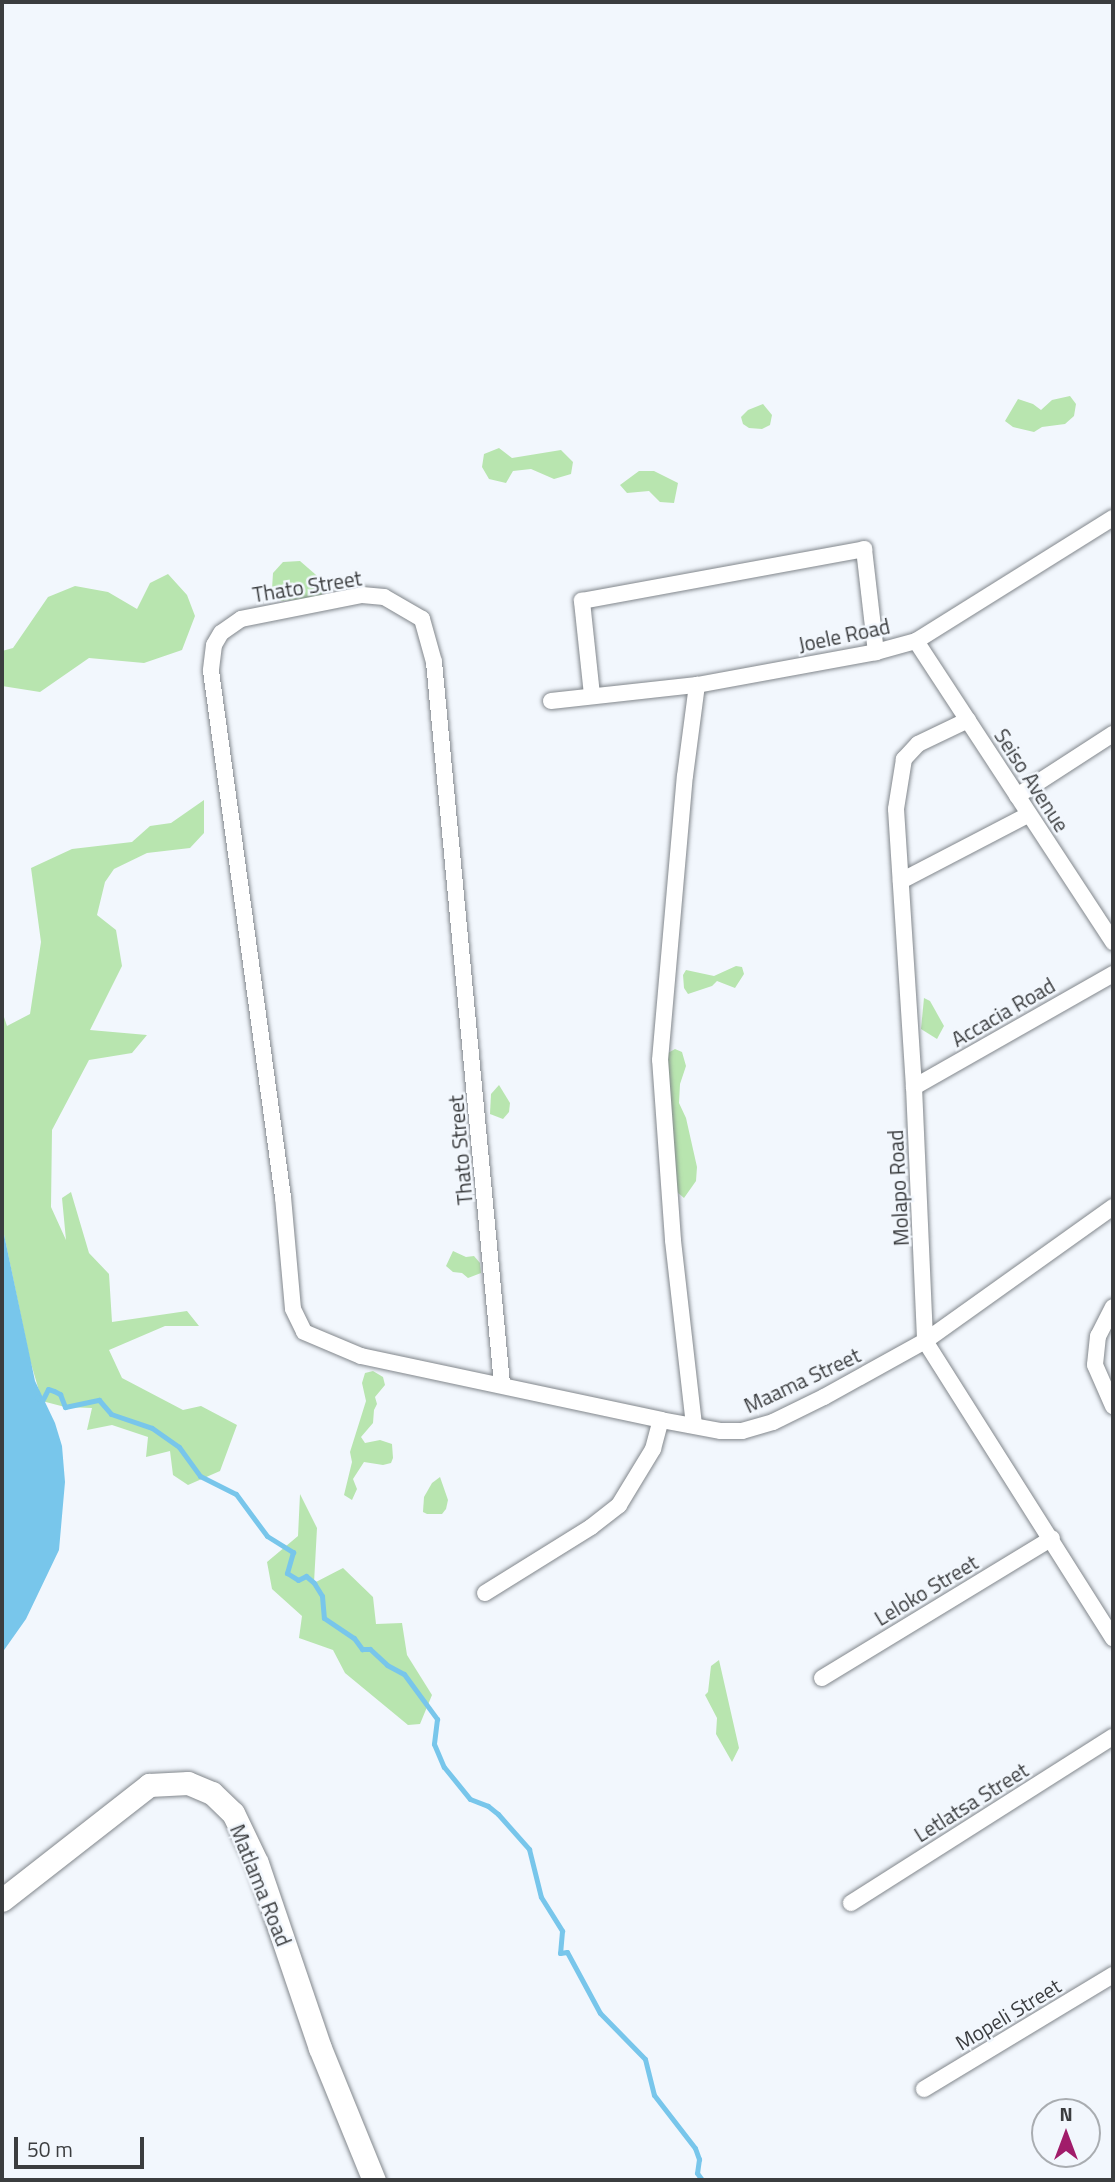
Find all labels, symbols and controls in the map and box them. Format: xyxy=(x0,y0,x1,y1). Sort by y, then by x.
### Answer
street label: Thato Street xyxy=(251,565,363,607)
street label: Joele Road xyxy=(796,613,892,657)
street label: Seiso Avenue xyxy=(989,724,1075,836)
street label: Accacia Road xyxy=(947,972,1059,1052)
street label: Thato Street xyxy=(443,1094,477,1206)
street label: Molapo Road xyxy=(882,1129,914,1247)
street label: Maama Street xyxy=(740,1342,864,1418)
street label: Leloko Street xyxy=(870,1549,982,1631)
street label: Letlatsa Street xyxy=(909,1757,1033,1847)
street label: Matlama Road xyxy=(225,1820,297,1950)
street label: Mopeli Street xyxy=(951,1973,1065,2055)
north arrow xyxy=(1031,2098,1101,2168)
text: N xyxy=(1059,2099,1073,2128)
scale bar xyxy=(18,2122,147,2166)
text: 50 m xyxy=(27,2133,73,2165)

